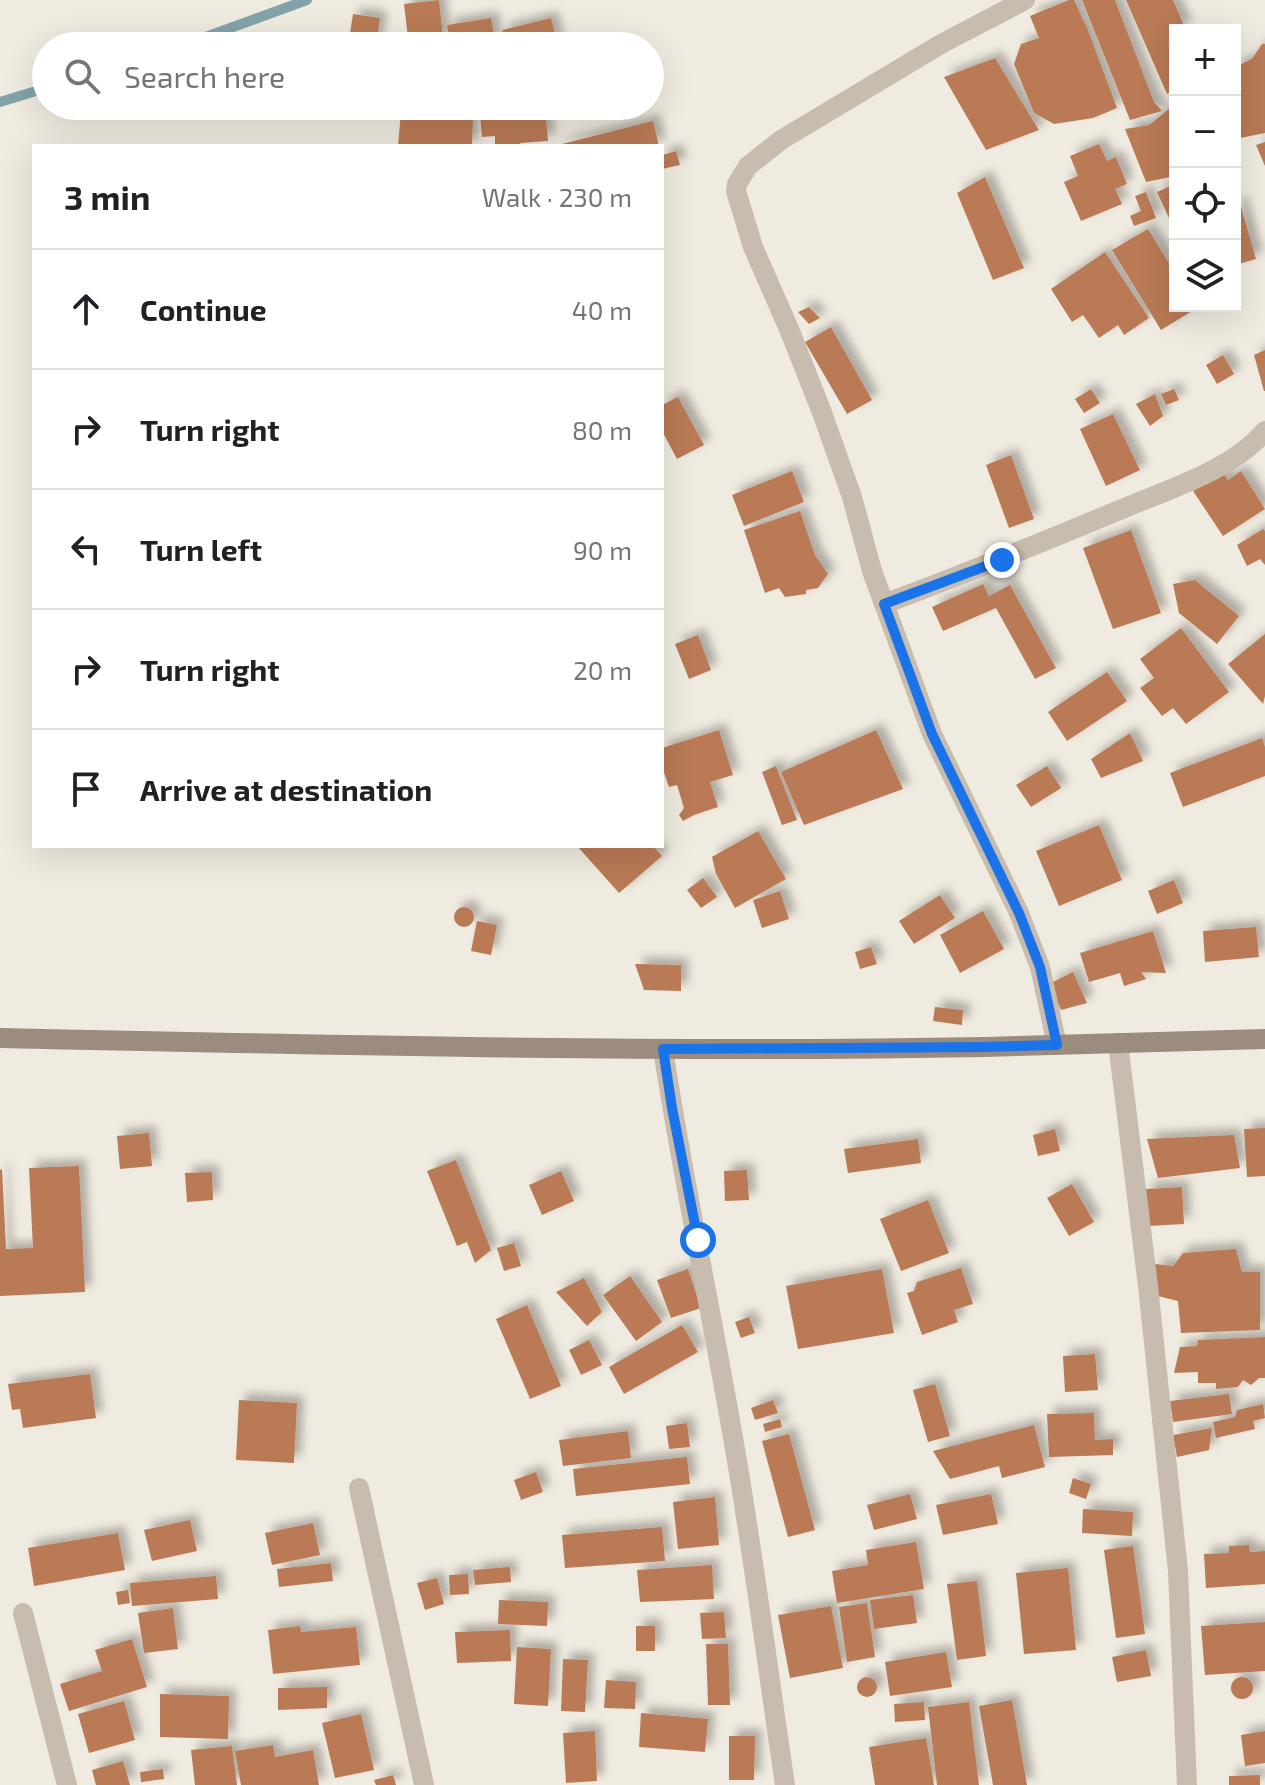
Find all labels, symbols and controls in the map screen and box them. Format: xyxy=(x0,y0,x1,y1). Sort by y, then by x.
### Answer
map controls xyxy=(1169,24,1241,312)
button: + xyxy=(1169,24,1241,96)
search box xyxy=(32,32,664,120)
icon: search xyxy=(60,54,104,98)
text: Search here xyxy=(124,58,285,94)
button: − xyxy=(1169,96,1241,168)
button: locate xyxy=(1169,168,1241,240)
text: 3 min xyxy=(64,176,150,217)
text: Walk · 230 m xyxy=(482,181,632,212)
button: layers xyxy=(1169,240,1241,312)
icon: ahead xyxy=(64,287,108,331)
text: Continue xyxy=(140,291,267,327)
text: 40 m xyxy=(572,294,632,325)
icon: right xyxy=(64,407,108,451)
text: Turn right xyxy=(140,411,280,447)
text: 80 m xyxy=(572,414,632,445)
icon: left xyxy=(64,527,108,571)
text: Turn left xyxy=(140,531,262,567)
text: 90 m xyxy=(573,534,632,565)
route end xyxy=(984,542,1020,578)
icon: right xyxy=(64,647,108,691)
text: Turn right xyxy=(140,651,280,687)
text: 20 m xyxy=(573,654,632,685)
icon: arrive xyxy=(64,767,108,811)
text: Arrive at destination xyxy=(140,771,432,807)
route start xyxy=(680,1222,716,1258)

